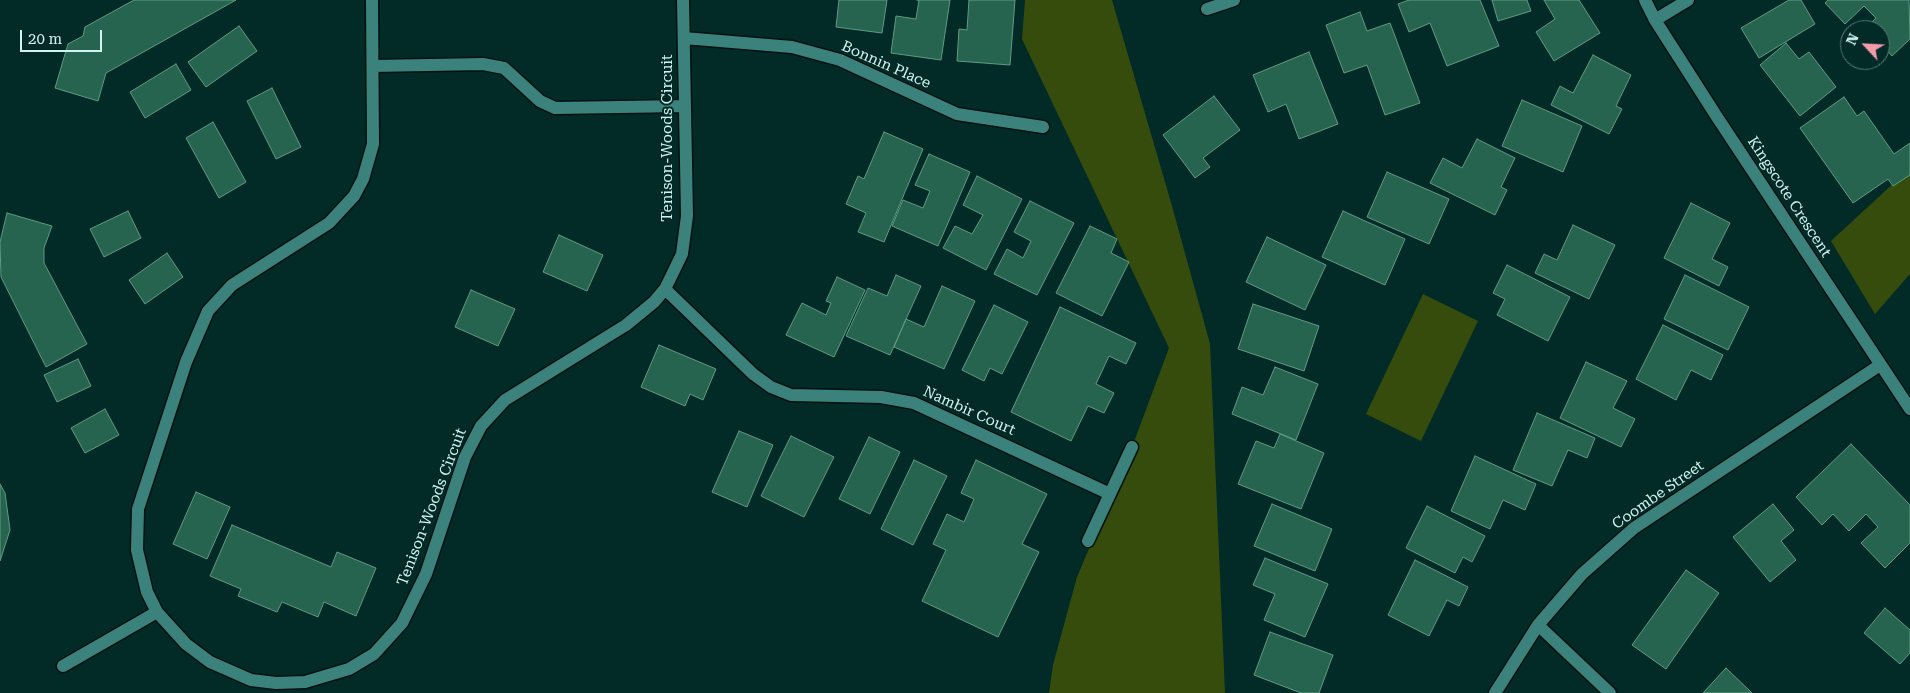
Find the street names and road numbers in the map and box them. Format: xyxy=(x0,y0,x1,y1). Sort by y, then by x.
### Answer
street label: Bonnin Place xyxy=(839,37,933,93)
street label: Tenison-Woods Circuit xyxy=(659,54,677,222)
street label: Kingscote Crescent xyxy=(1743,133,1835,261)
street label: Nambir Court xyxy=(920,383,1018,439)
street label: Tenison-Woods Circuit xyxy=(394,426,470,588)
street label: Coombe Street xyxy=(1609,457,1707,533)

